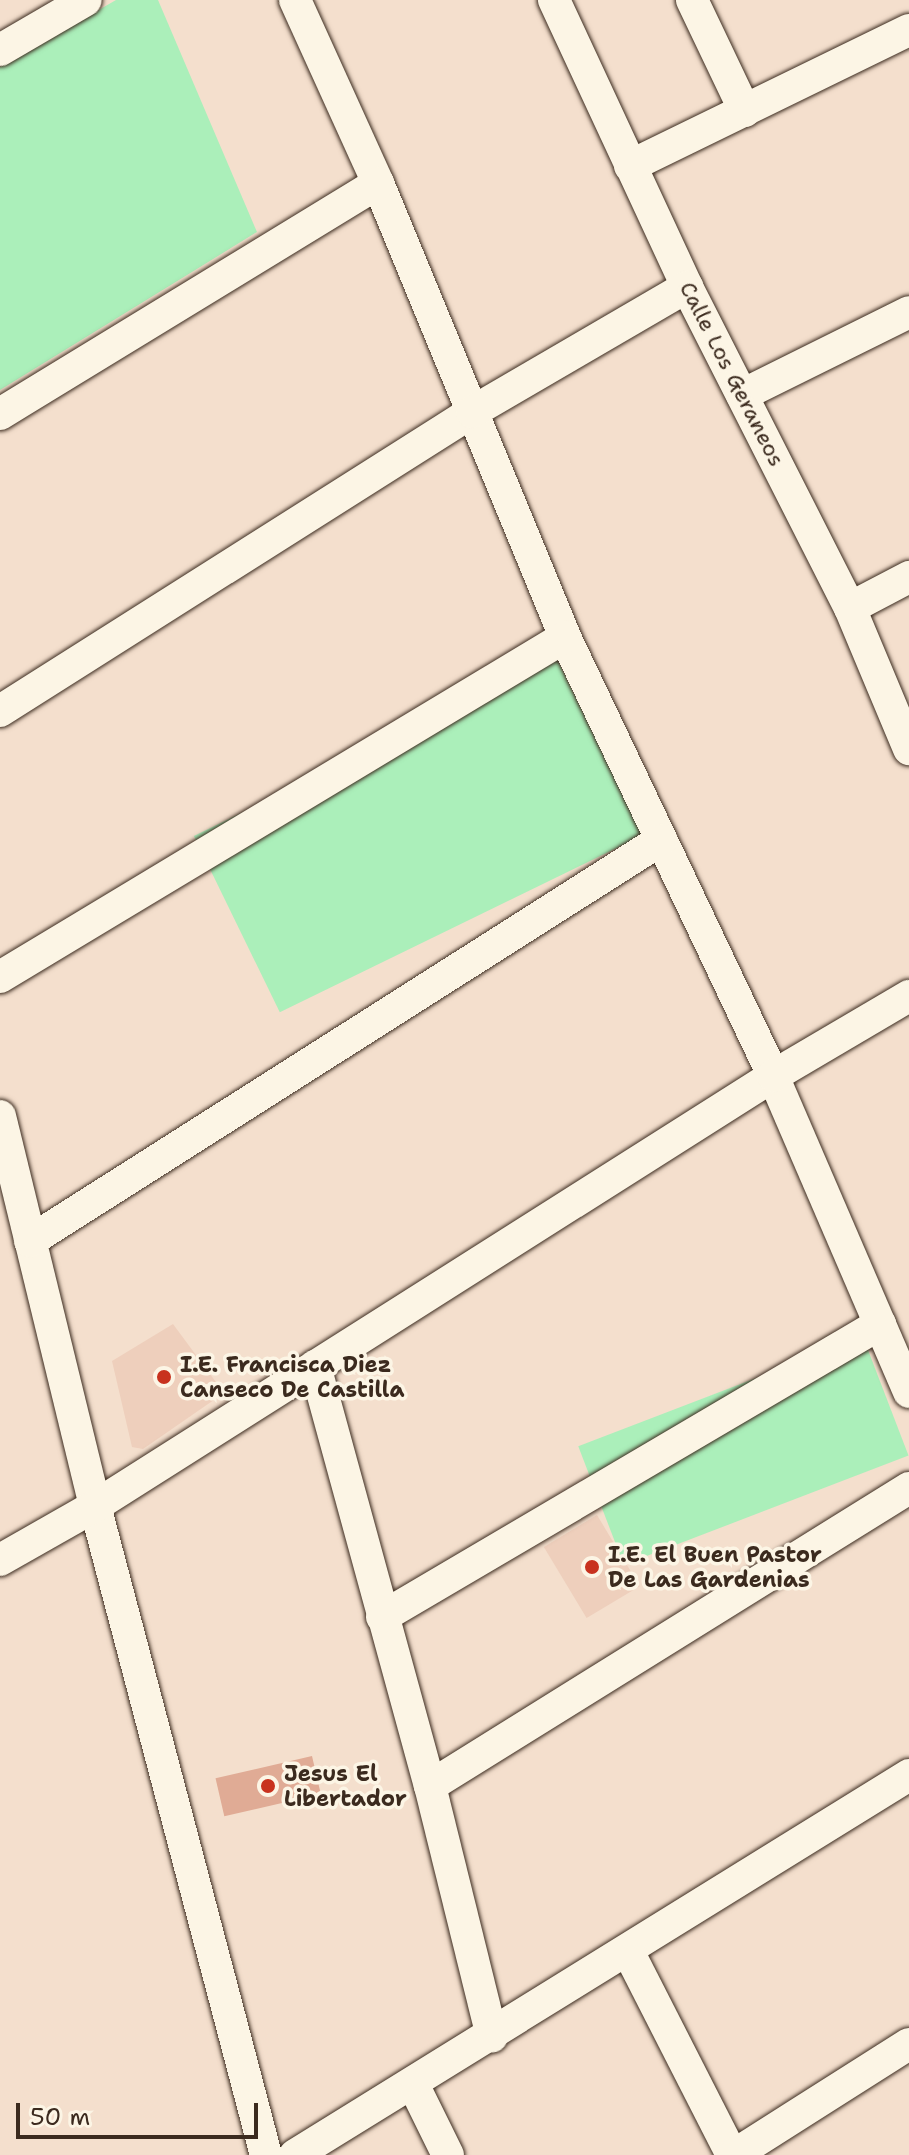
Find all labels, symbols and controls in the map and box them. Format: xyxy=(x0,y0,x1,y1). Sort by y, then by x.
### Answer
street label: Calle Los Geraneos xyxy=(674,277,790,471)
place label: I.E. Francisca Diez Canseco De Castilla xyxy=(180,1351,404,1402)
marker: I.E. Francisca Diez Canseco De Castilla xyxy=(155,1368,173,1386)
place label: I.E. El Buen Pastor De Las Gardenias xyxy=(608,1541,822,1592)
marker: I.E. El Buen Pastor De Las Gardenias xyxy=(583,1558,601,1576)
place label: Jesus El Libertador xyxy=(284,1760,407,1812)
marker: Jesus El Libertador xyxy=(259,1777,277,1795)
scale bar xyxy=(20,2087,262,2137)
text: 50 m xyxy=(30,2101,90,2133)

